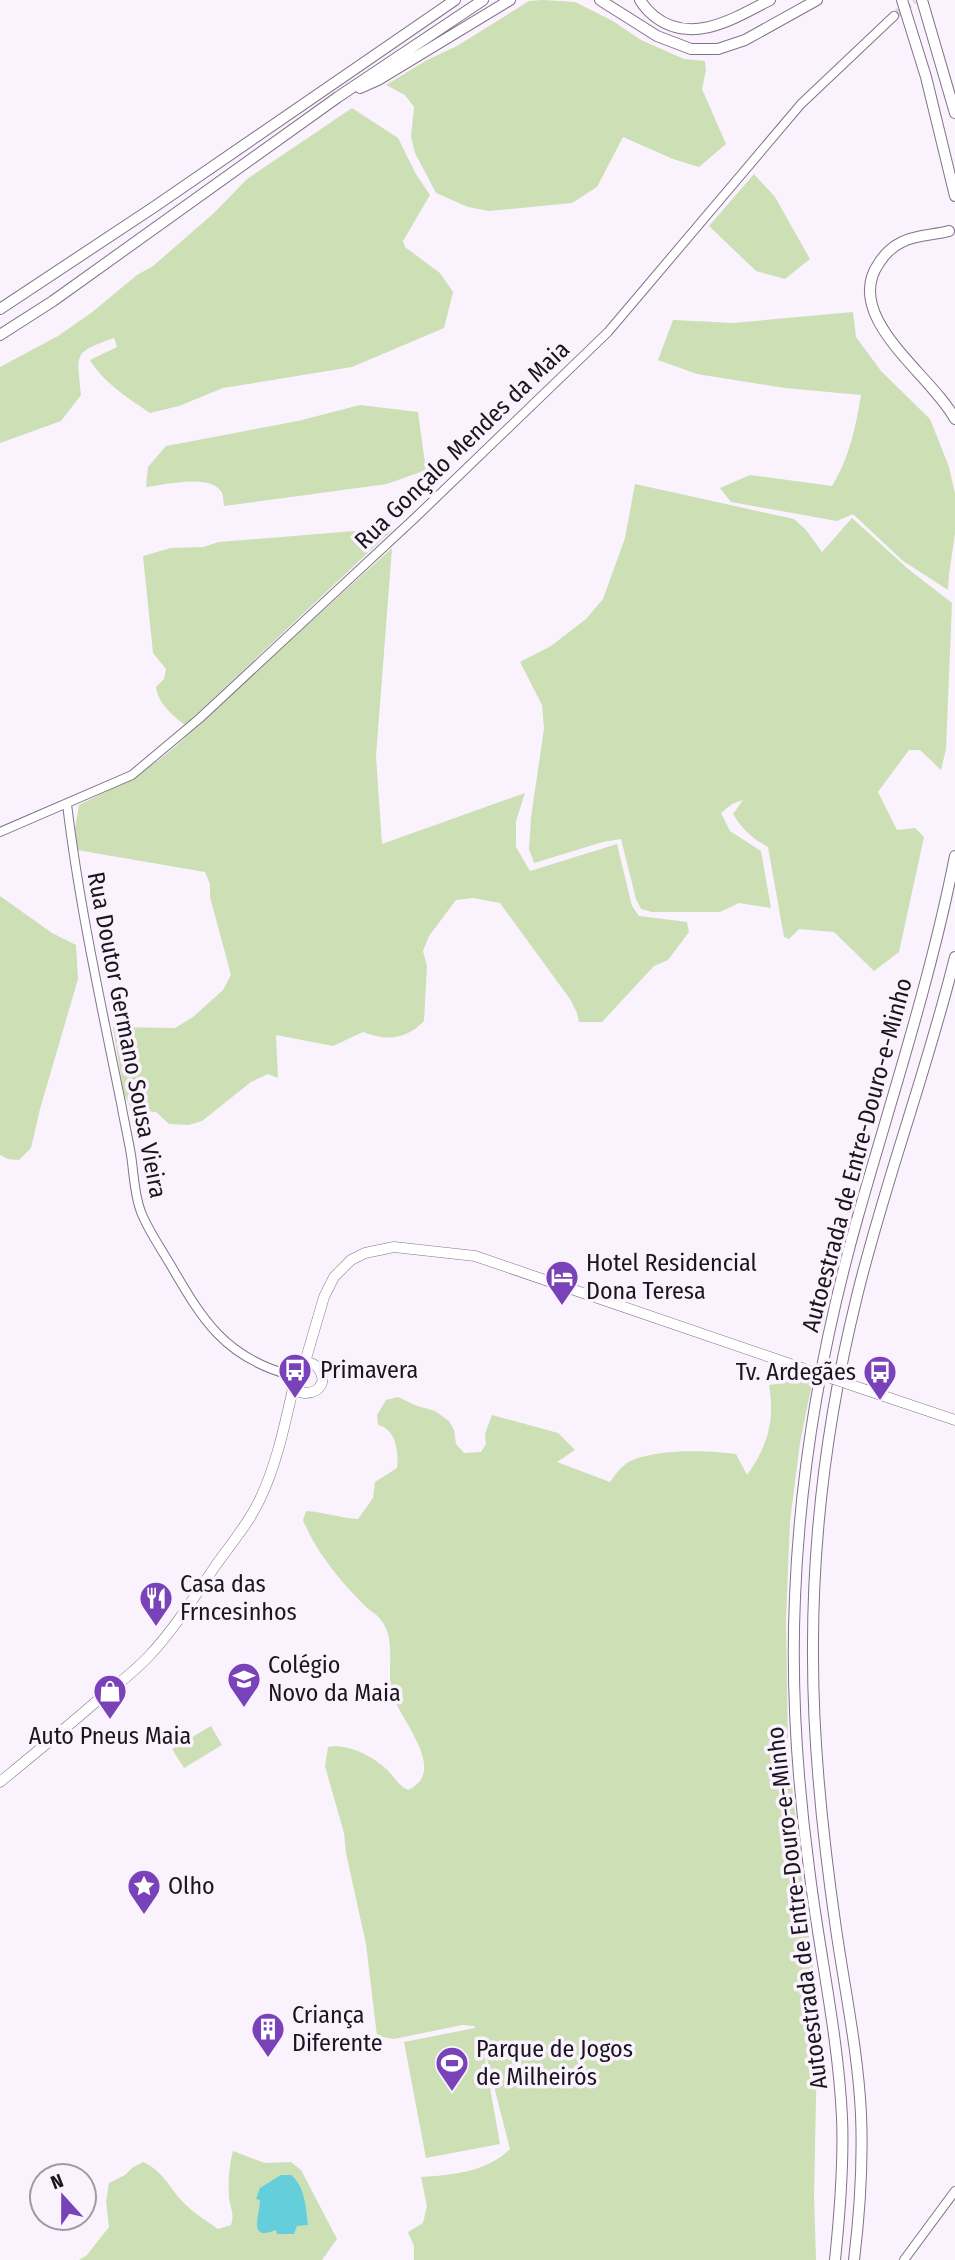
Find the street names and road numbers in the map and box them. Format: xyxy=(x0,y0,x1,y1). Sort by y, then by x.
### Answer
street label: Rua Gonçalo Mendes da Maia xyxy=(349,335,575,555)
street label: Rua Doutor Germano Sousa Vieira xyxy=(82,870,172,1200)
street label: Autoestrada de Entre-Douro-e-Minho xyxy=(796,975,918,1335)
street label: Autoestrada de Entre-Douro-e-Minho xyxy=(761,1725,833,2091)

